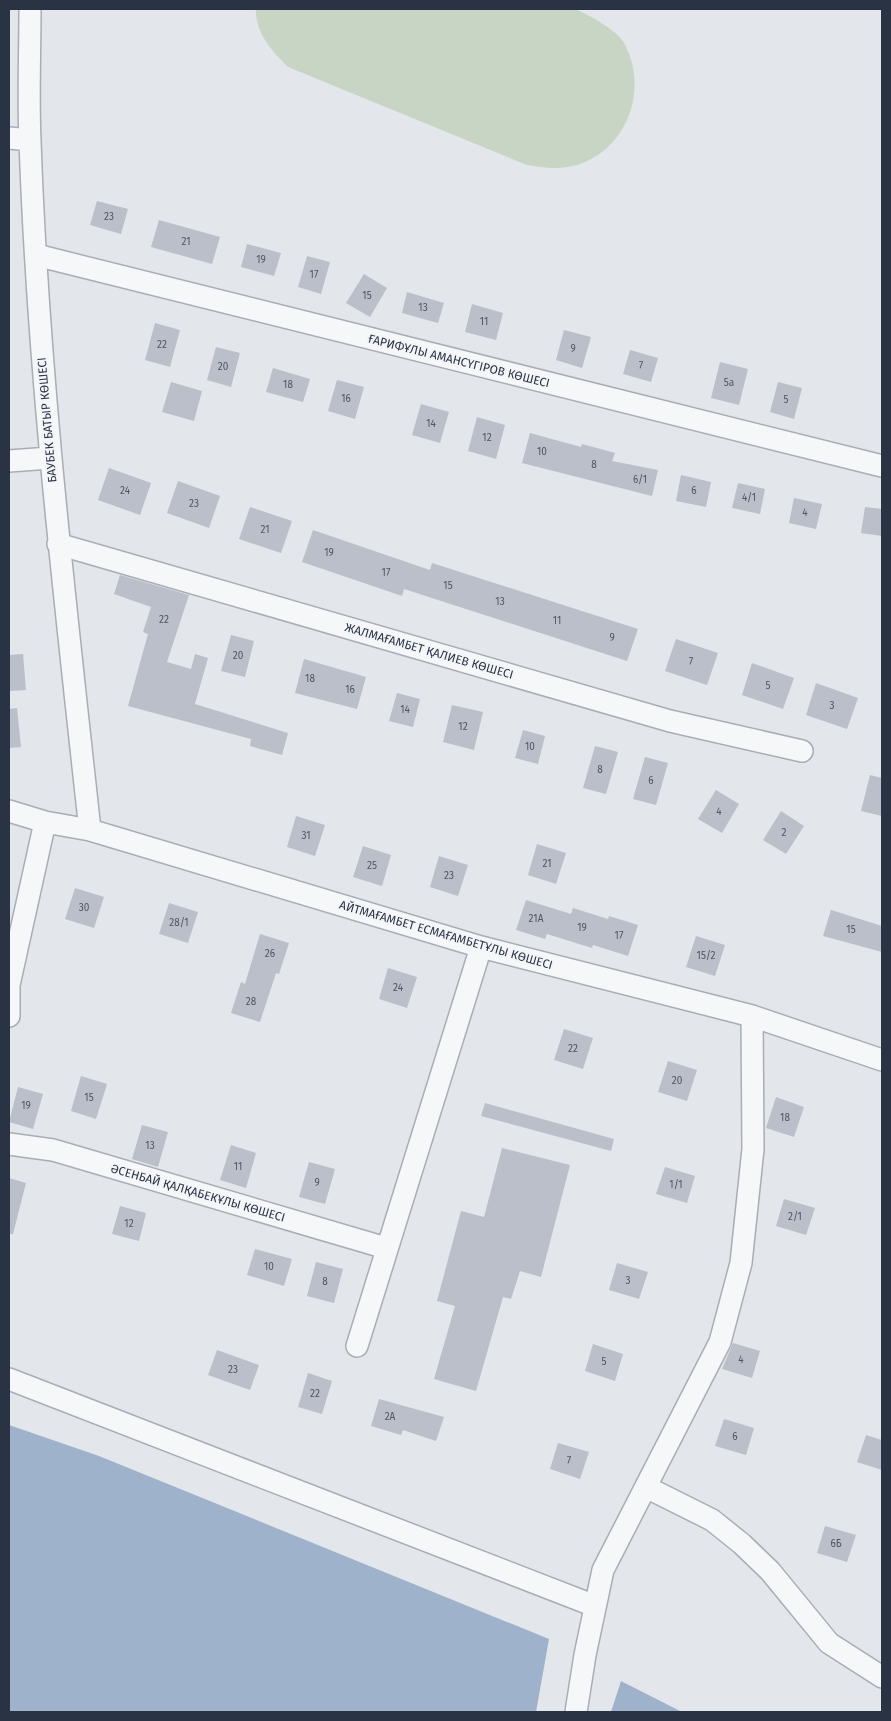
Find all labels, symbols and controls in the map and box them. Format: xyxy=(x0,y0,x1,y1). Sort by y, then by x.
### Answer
house number: 23 xyxy=(104,211,114,223)
house number: 21 xyxy=(181,236,191,248)
house number: 19 xyxy=(256,254,266,266)
house number: 17 xyxy=(310,269,319,281)
house number: 15 xyxy=(362,290,372,302)
house number: 13 xyxy=(418,302,428,314)
house number: 11 xyxy=(480,316,488,328)
street label: ҒАРИФҰЛЫ АМАНСҮГІРОВ КӨШЕСІ xyxy=(367,332,551,390)
house number: 22 xyxy=(157,339,167,351)
house number: 9 xyxy=(570,343,576,355)
street label: БАУБЕК БАТЫР КӨШЕСІ xyxy=(35,357,59,483)
house number: 7 xyxy=(639,360,644,372)
house number: 20 xyxy=(218,361,229,373)
house number: 5а xyxy=(724,377,734,389)
house number: 18 xyxy=(283,379,293,391)
house number: 16 xyxy=(341,393,351,405)
house number: 5 xyxy=(783,394,789,406)
house number: 14 xyxy=(426,418,437,430)
house number: 12 xyxy=(482,432,492,444)
house number: 10 xyxy=(537,446,547,458)
house number: 8 xyxy=(591,459,597,471)
house number: 6/1 xyxy=(633,474,647,486)
house number: 24 xyxy=(120,485,131,497)
house number: 6 xyxy=(691,485,697,497)
house number: 4/1 xyxy=(742,492,756,504)
house number: 23 xyxy=(189,498,199,510)
house number: 4 xyxy=(802,507,808,519)
house number: 21 xyxy=(260,524,270,536)
house number: 19 xyxy=(324,547,334,559)
house number: 17 xyxy=(382,567,391,579)
house number: 15 xyxy=(443,580,453,592)
house number: 13 xyxy=(495,596,505,608)
house number: 22 xyxy=(159,614,169,626)
house number: 11 xyxy=(553,615,561,627)
street label: ЖАЛМАҒАМБЕТ ҚАЛИЕВ КӨШЕСІ xyxy=(343,620,515,682)
house number: 9 xyxy=(609,632,615,644)
house number: 20 xyxy=(233,650,244,662)
house number: 7 xyxy=(689,656,694,668)
house number: 18 xyxy=(305,673,315,685)
house number: 5 xyxy=(765,680,771,692)
house number: 16 xyxy=(345,684,355,696)
house number: 3 xyxy=(830,700,835,712)
house number: 14 xyxy=(400,704,411,716)
house number: 12 xyxy=(458,721,468,733)
house number: 10 xyxy=(525,741,535,753)
house number: 8 xyxy=(597,764,603,776)
house number: 6 xyxy=(648,775,654,787)
house number: 4 xyxy=(716,806,722,818)
house number: 2 xyxy=(782,827,787,839)
house number: 31 xyxy=(301,830,311,842)
house number: 21 xyxy=(542,858,552,870)
house number: 25 xyxy=(367,860,377,872)
house number: 23 xyxy=(444,870,454,882)
street label: АЙТМАҒАМБЕТ ЕСМАҒАМБЕТҰЛЫ КӨШЕСІ xyxy=(338,897,555,972)
house number: 30 xyxy=(79,902,90,914)
house number: 21А xyxy=(529,913,544,925)
house number: 28/1 xyxy=(169,917,189,929)
house number: 19 xyxy=(577,922,587,934)
house number: 15 xyxy=(846,924,856,936)
house number: 17 xyxy=(615,930,624,942)
house number: 26 xyxy=(265,948,275,960)
house number: 15/2 xyxy=(697,950,715,962)
house number: 24 xyxy=(393,982,404,994)
house number: 28 xyxy=(246,996,257,1008)
house number: 22 xyxy=(568,1043,578,1055)
house number: 20 xyxy=(672,1075,683,1087)
house number: 15 xyxy=(84,1092,94,1104)
house number: 19 xyxy=(21,1100,31,1112)
house number: 18 xyxy=(780,1112,790,1124)
house number: 13 xyxy=(145,1140,155,1152)
street label: ӘСЕНБАЙ ҚАЛҚАБЕКҰЛЫ КӨШЕСІ xyxy=(109,1160,287,1225)
house number: 11 xyxy=(234,1161,242,1173)
house number: 9 xyxy=(314,1177,320,1189)
house number: 1/1 xyxy=(669,1179,683,1191)
house number: 2/1 xyxy=(788,1211,802,1223)
house number: 12 xyxy=(124,1218,134,1230)
house number: 10 xyxy=(264,1261,274,1273)
house number: 3 xyxy=(626,1275,631,1287)
house number: 8 xyxy=(322,1276,328,1288)
house number: 4 xyxy=(738,1354,744,1366)
house number: 5 xyxy=(601,1356,607,1368)
house number: 23 xyxy=(228,1364,238,1376)
house number: 22 xyxy=(310,1388,320,1400)
house number: 2А xyxy=(385,1411,396,1423)
house number: 6 xyxy=(732,1431,738,1443)
house number: 7 xyxy=(567,1455,572,1467)
house number: 6Б xyxy=(830,1538,842,1550)

